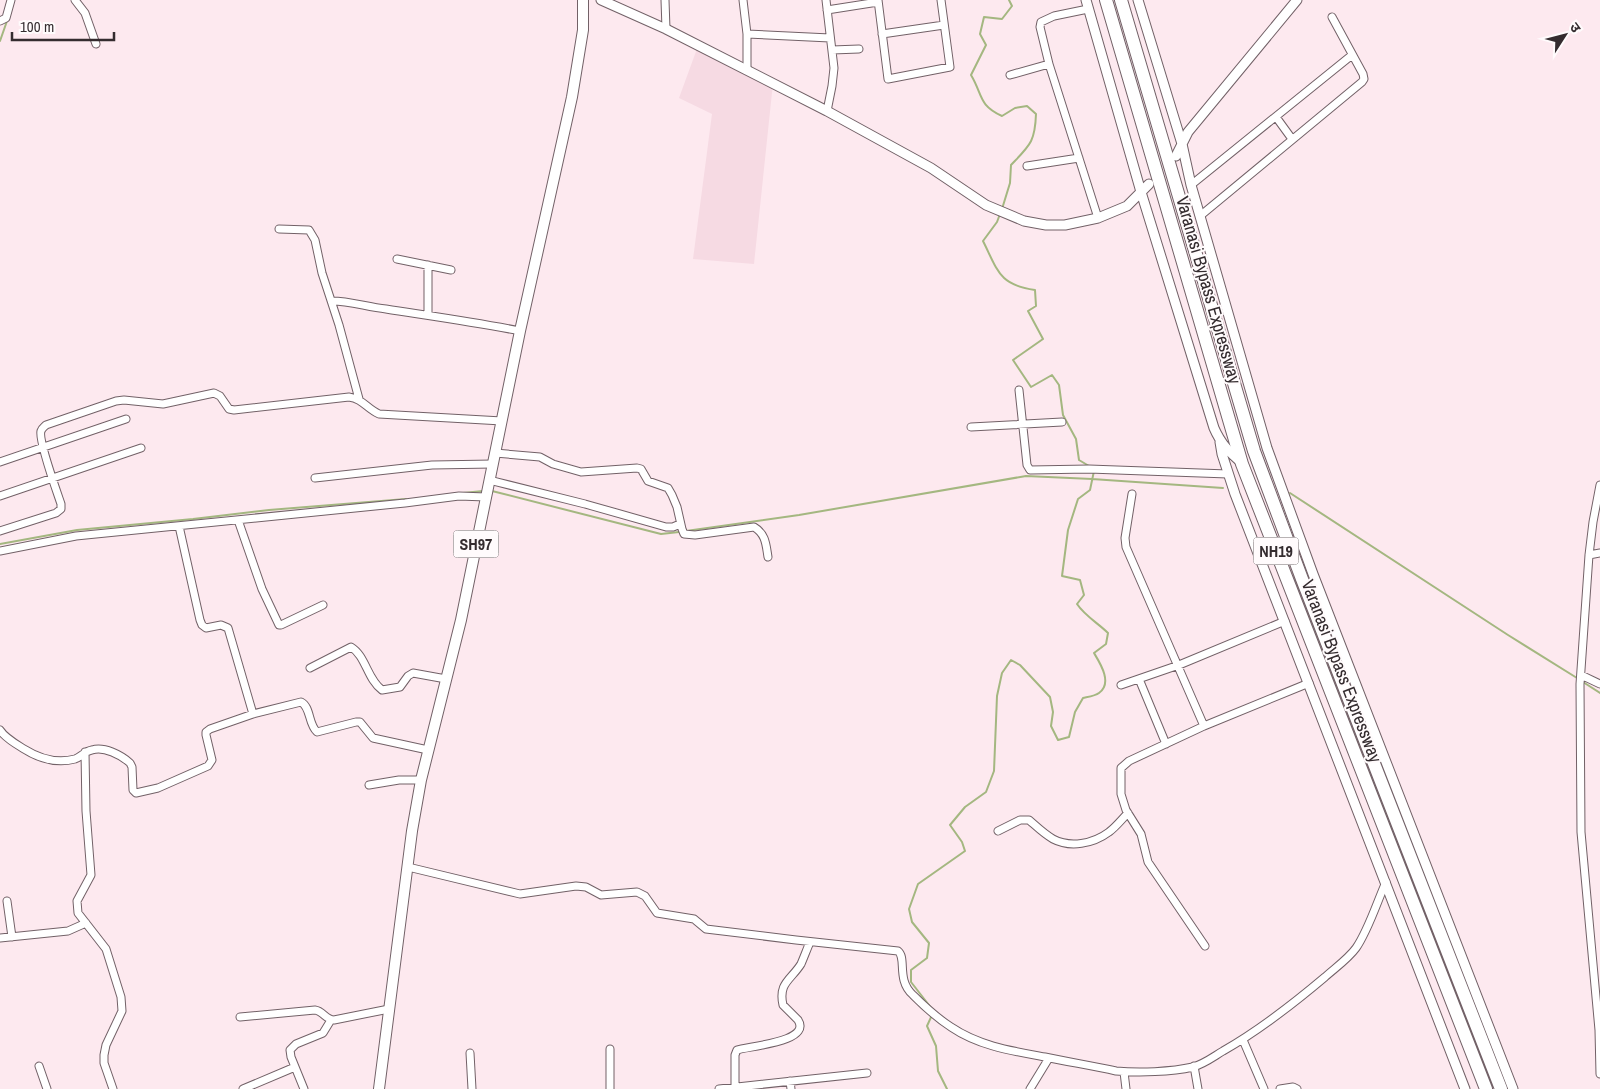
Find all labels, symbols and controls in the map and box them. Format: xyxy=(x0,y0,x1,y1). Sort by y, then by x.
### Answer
scale bar xyxy=(12,10,115,42)
north arrow xyxy=(1540,10,1590,60)
text: 100 m xyxy=(20,16,54,37)
text: उ xyxy=(1566,19,1586,37)
street label: Varanasi Bypass Expressway xyxy=(1170,193,1248,387)
road number: SH97 xyxy=(454,530,498,558)
road number: NH19 xyxy=(1254,538,1298,564)
street label: Varanasi Bypass Expressway xyxy=(1296,576,1389,767)

